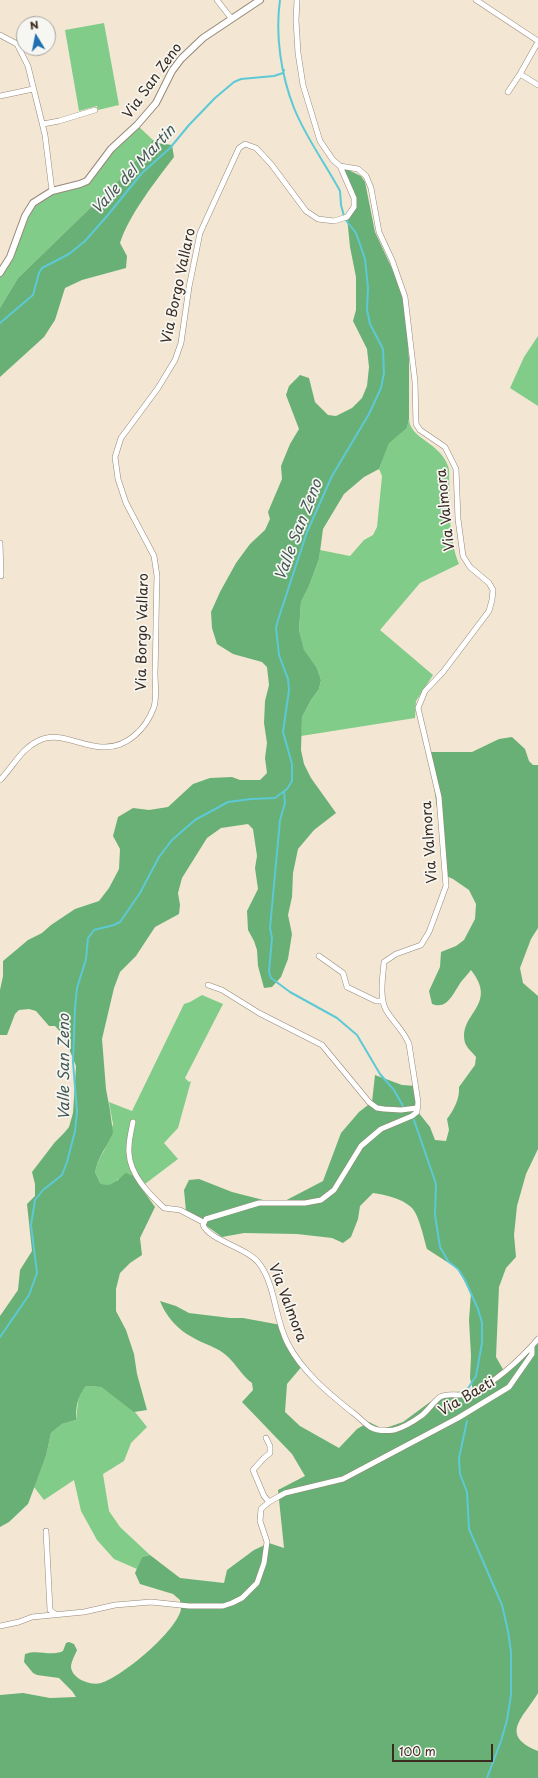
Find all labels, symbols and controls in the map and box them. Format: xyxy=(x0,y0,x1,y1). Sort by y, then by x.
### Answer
north arrow xyxy=(16,16,56,56)
text: N xyxy=(28,16,40,34)
street label: Via San Zeno xyxy=(120,40,186,122)
water label: Valle del Martin xyxy=(88,122,180,218)
street label: Via Borgo Vallaro xyxy=(159,227,199,345)
street label: Via Valmora xyxy=(433,468,459,552)
water label: Valle San Zeno xyxy=(272,477,326,583)
street label: Via Borgo Vallaro xyxy=(134,573,152,691)
street label: Via Valmora xyxy=(419,800,441,884)
water label: Valle San Zeno xyxy=(56,1014,74,1120)
street label: Via Valmora xyxy=(264,1261,310,1345)
street label: Via Baeti xyxy=(436,1374,498,1420)
scale bar xyxy=(394,1736,495,1762)
text: 100 m xyxy=(399,1742,436,1760)

